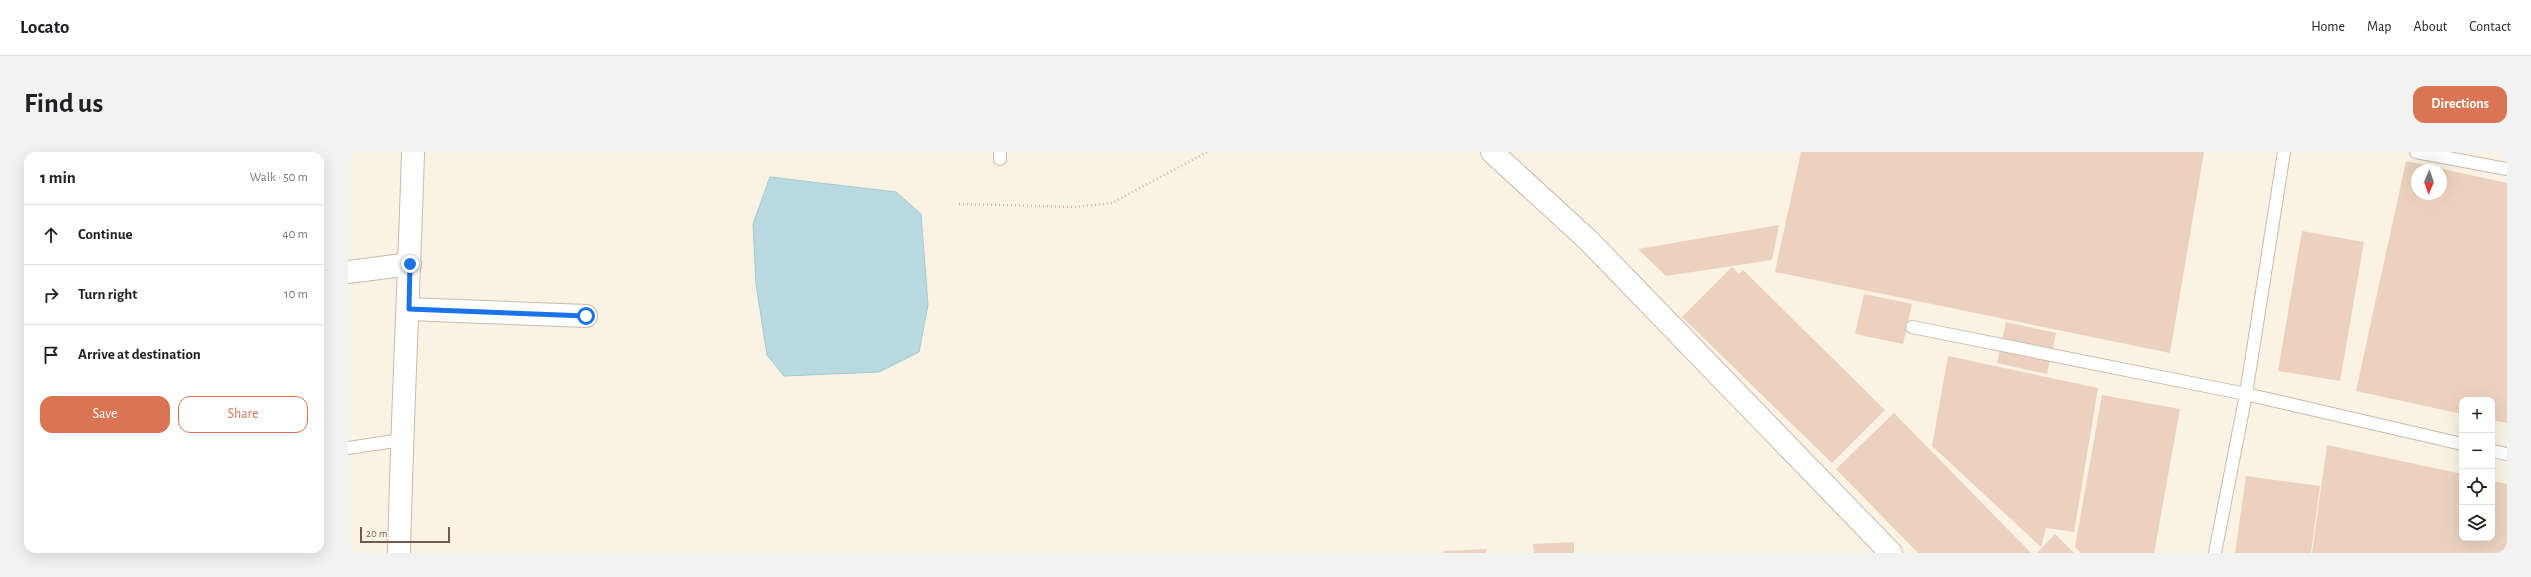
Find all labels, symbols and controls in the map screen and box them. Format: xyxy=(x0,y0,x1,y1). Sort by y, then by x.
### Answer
text: Locato xyxy=(20,18,69,37)
text: Home xyxy=(2311,20,2345,34)
text: Map xyxy=(2367,20,2391,34)
text: About xyxy=(2413,20,2447,34)
text: Contact xyxy=(2469,20,2511,34)
button: Directions xyxy=(2413,86,2507,123)
text: Find us xyxy=(24,90,103,118)
north arrow xyxy=(2411,164,2447,200)
text: 1 min xyxy=(40,169,76,186)
text: Walk · 50 m xyxy=(250,171,308,184)
icon: ahead xyxy=(40,224,62,246)
text: Continue xyxy=(78,227,133,242)
text: 40 m xyxy=(282,228,308,241)
route end xyxy=(401,255,419,273)
icon: right xyxy=(40,284,62,306)
text: Turn right xyxy=(78,287,137,302)
text: 10 m xyxy=(284,288,308,301)
route start xyxy=(577,307,595,325)
icon: arrive xyxy=(40,344,62,366)
text: Arrive at destination xyxy=(78,347,201,362)
button: Save xyxy=(40,396,170,433)
button: Share xyxy=(178,396,308,433)
map controls xyxy=(2459,397,2495,541)
button: + xyxy=(2459,397,2495,433)
button: − xyxy=(2459,433,2495,469)
button: locate xyxy=(2459,469,2495,505)
button: layers xyxy=(2459,505,2495,541)
scale bar xyxy=(360,525,450,544)
text: 20 m xyxy=(366,528,387,539)

